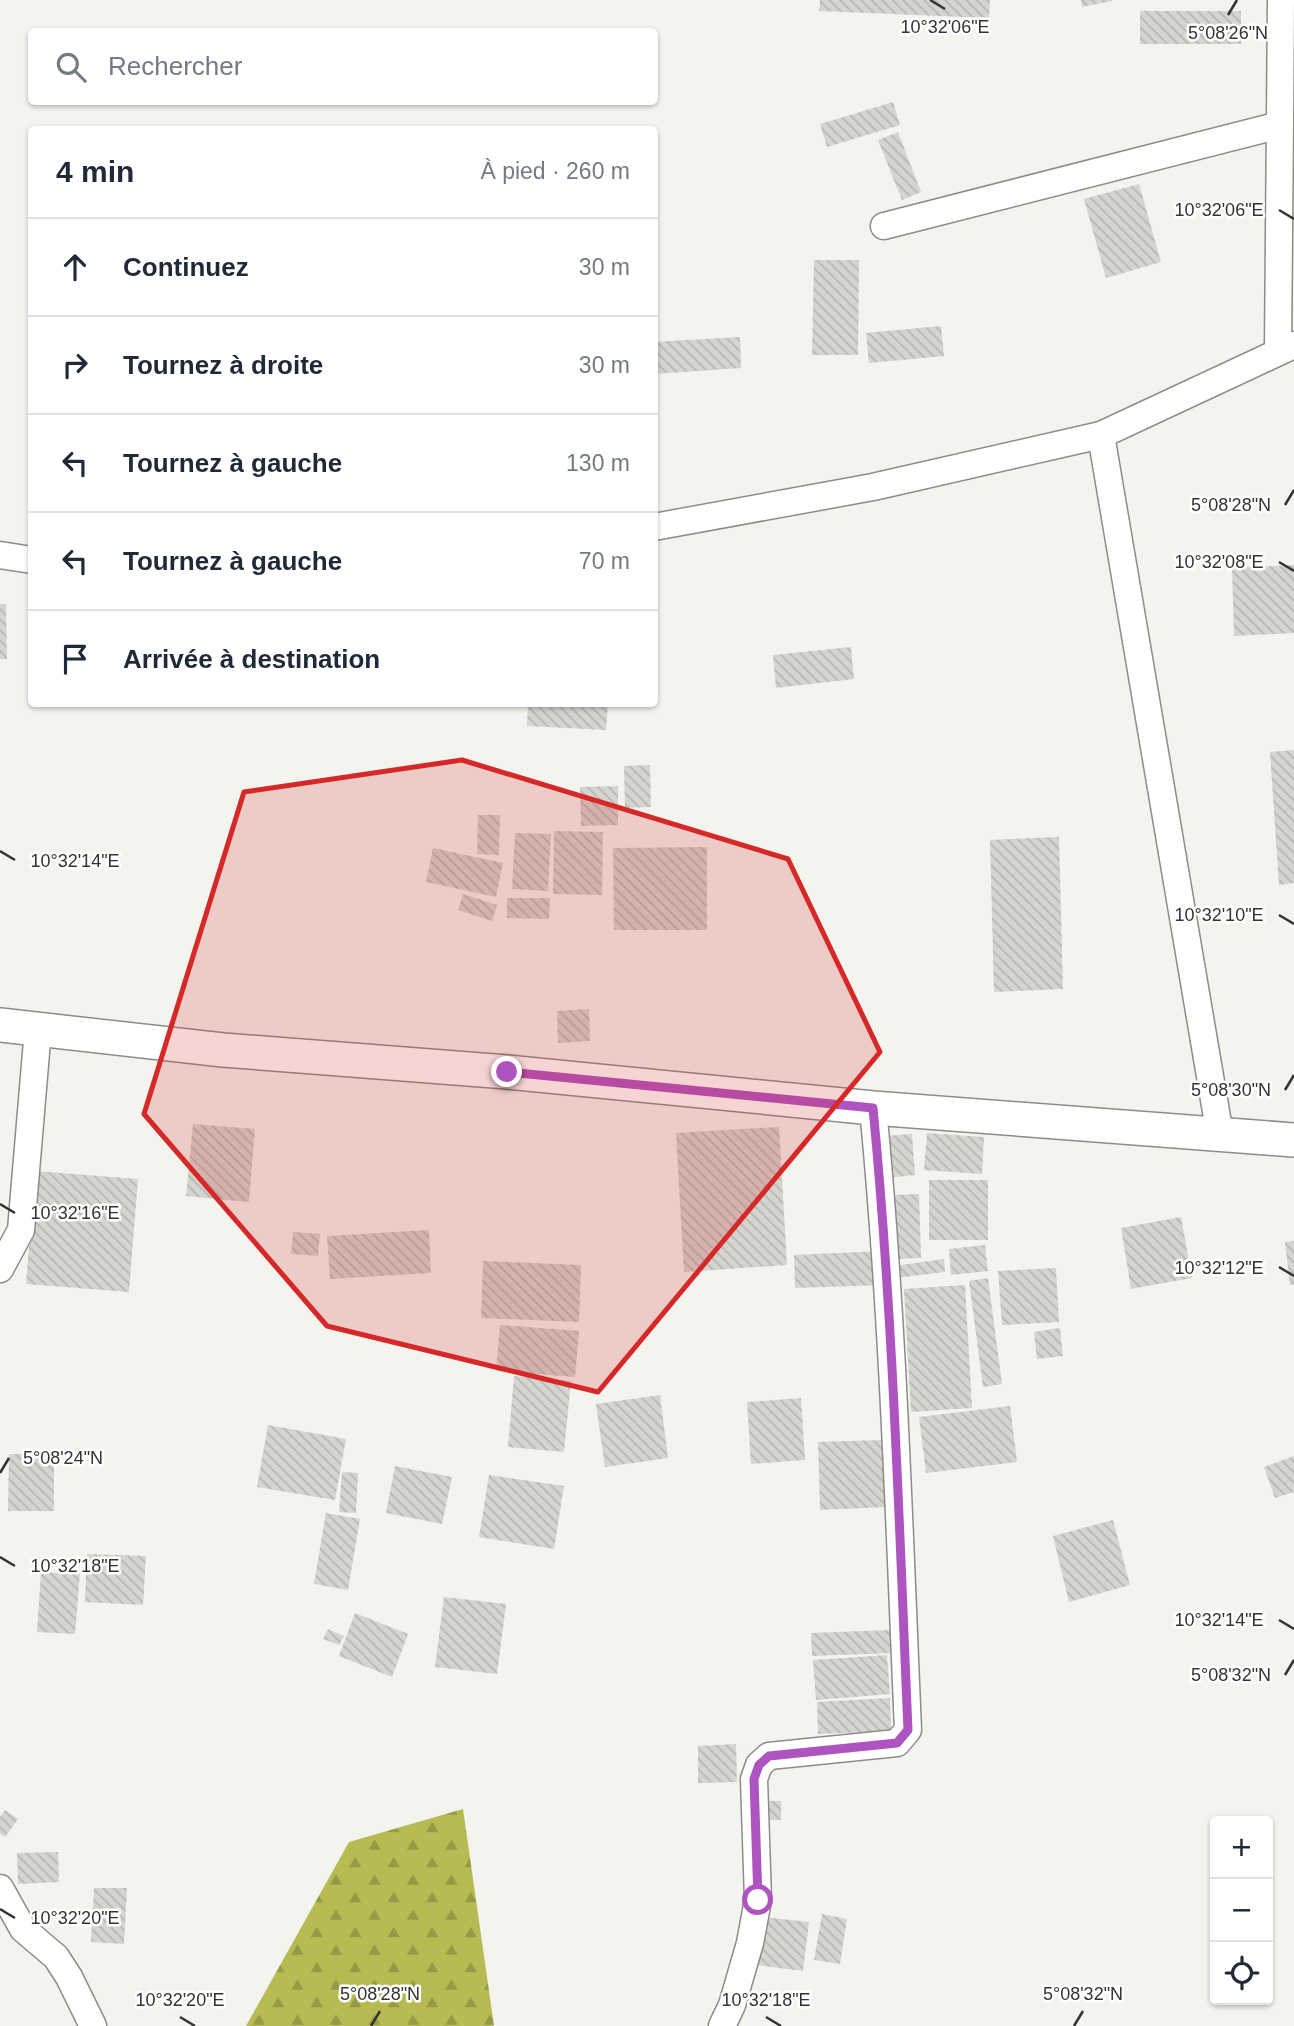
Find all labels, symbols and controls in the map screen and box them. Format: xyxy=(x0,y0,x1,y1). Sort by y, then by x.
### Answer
text: 10°32'06"E xyxy=(900,17,990,37)
text: 5°08'26"N xyxy=(1188,23,1268,43)
search box xyxy=(28,28,658,105)
icon: search xyxy=(52,48,90,86)
text: Rechercher xyxy=(108,51,242,81)
text: 4 min xyxy=(56,155,134,188)
text: À pied · 260 m xyxy=(480,158,630,184)
text: 10°32'06"E xyxy=(1174,200,1264,220)
icon: ahead xyxy=(56,248,94,286)
text: Continuez xyxy=(123,252,249,282)
text: 30 m xyxy=(579,254,630,280)
icon: right xyxy=(56,346,94,384)
text: Tournez à droite xyxy=(123,350,323,380)
text: 30 m xyxy=(579,352,630,378)
icon: left xyxy=(56,444,94,482)
text: Tournez à gauche xyxy=(123,448,342,478)
text: 130 m xyxy=(566,450,630,476)
text: 5°08'28"N xyxy=(1191,495,1271,515)
icon: left xyxy=(56,542,94,580)
text: Tournez à gauche xyxy=(123,546,342,576)
text: 70 m xyxy=(579,548,630,574)
text: 10°32'08"E xyxy=(1174,552,1264,572)
icon: arrive xyxy=(56,640,94,678)
text: Arrivée à destination xyxy=(123,644,380,674)
text: 10°32'14"E xyxy=(30,851,120,871)
text: 10°32'10"E xyxy=(1174,905,1264,925)
route end xyxy=(491,1056,522,1087)
text: 5°08'30"N xyxy=(1191,1080,1271,1100)
text: 10°32'16"E xyxy=(30,1203,120,1223)
text: 10°32'12"E xyxy=(1174,1258,1264,1278)
text: 5°08'24"N xyxy=(23,1448,103,1468)
text: 10°32'18"E xyxy=(30,1556,120,1576)
text: 10°32'14"E xyxy=(1174,1610,1264,1630)
text: 5°08'32"N xyxy=(1191,1665,1271,1685)
map controls xyxy=(1210,1816,1273,2005)
button: + xyxy=(1210,1816,1273,1879)
button: − xyxy=(1210,1879,1273,1942)
route start xyxy=(742,1884,773,1915)
text: 10°32'20"E xyxy=(30,1908,120,1928)
button: locate xyxy=(1210,1942,1273,2005)
text: 5°08'28"N xyxy=(340,1984,420,2004)
text: 5°08'32"N xyxy=(1043,1984,1123,2004)
text: 10°32'20"E xyxy=(135,1990,225,2010)
text: 10°32'18"E xyxy=(721,1990,811,2010)

